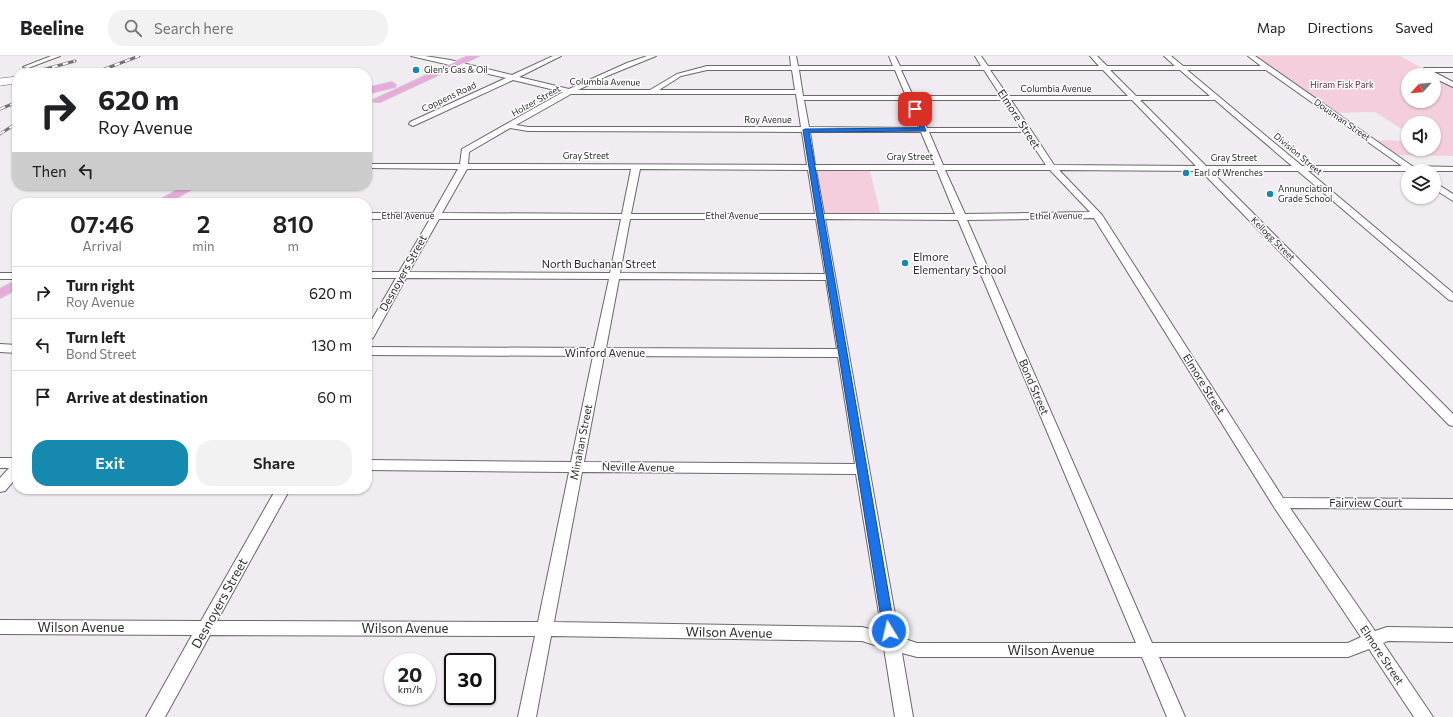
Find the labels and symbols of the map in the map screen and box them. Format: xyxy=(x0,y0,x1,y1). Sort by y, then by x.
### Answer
place label: Glen's Gas & Oil xyxy=(424,64,488,75)
marker: Glen's Gas & Oil xyxy=(411,65,421,75)
north arrow xyxy=(1401,68,1441,108)
street label: Columbia Avenue xyxy=(570,75,641,88)
street label: Coppens Road xyxy=(420,79,478,114)
park label: Hiram Fisk Park xyxy=(1310,79,1374,90)
street label: Holzer Street xyxy=(509,82,562,119)
street label: Columbia Avenue xyxy=(1021,83,1092,94)
street label: Elmore Street xyxy=(995,86,1044,151)
pin xyxy=(898,92,932,126)
street label: Dousman Street xyxy=(1312,96,1373,143)
street label: Roy Avenue xyxy=(744,114,792,125)
street label: Division Street xyxy=(1272,130,1325,177)
street label: Gray Street xyxy=(563,150,610,161)
street label: Gray Street xyxy=(887,151,934,162)
street label: Gray Street xyxy=(1211,152,1258,163)
place label: Earl of Wrenches xyxy=(1194,167,1263,178)
marker: Earl of Wrenches xyxy=(1181,168,1191,178)
place label: Annunciation Grade School xyxy=(1278,183,1333,204)
marker: Annunciation Grade School xyxy=(1265,189,1275,199)
street label: Ethel Avenue xyxy=(382,210,435,221)
street label: Ethel Avenue xyxy=(706,210,759,221)
street label: Ethel Avenue xyxy=(1029,210,1083,221)
street label: Kellogg Street xyxy=(1249,214,1298,263)
street label: Desnoyers Street xyxy=(376,232,429,313)
place label: Elmore Elementary School xyxy=(913,250,1006,276)
street label: North Buchanan Street xyxy=(542,257,657,270)
marker: Elmore Elementary School xyxy=(900,258,910,268)
street label: Winford Avenue xyxy=(565,346,645,359)
street label: Elmore Street xyxy=(1181,351,1228,417)
street label: Bond Street xyxy=(1017,357,1052,417)
street label: Minahan Street xyxy=(567,402,594,481)
street label: Neville Avenue xyxy=(602,459,675,474)
street label: Fairview Court xyxy=(1329,496,1403,509)
street label: Desnoyers Street xyxy=(188,555,250,651)
position arrow xyxy=(868,610,910,652)
street label: Wilson Avenue xyxy=(38,619,125,635)
street label: Wilson Avenue xyxy=(362,620,449,636)
street label: Wilson Avenue xyxy=(685,623,773,641)
street label: Elmore Street xyxy=(1358,623,1407,687)
street label: Wilson Avenue xyxy=(1008,642,1095,658)
speed limit sign: 30 xyxy=(444,653,496,705)

